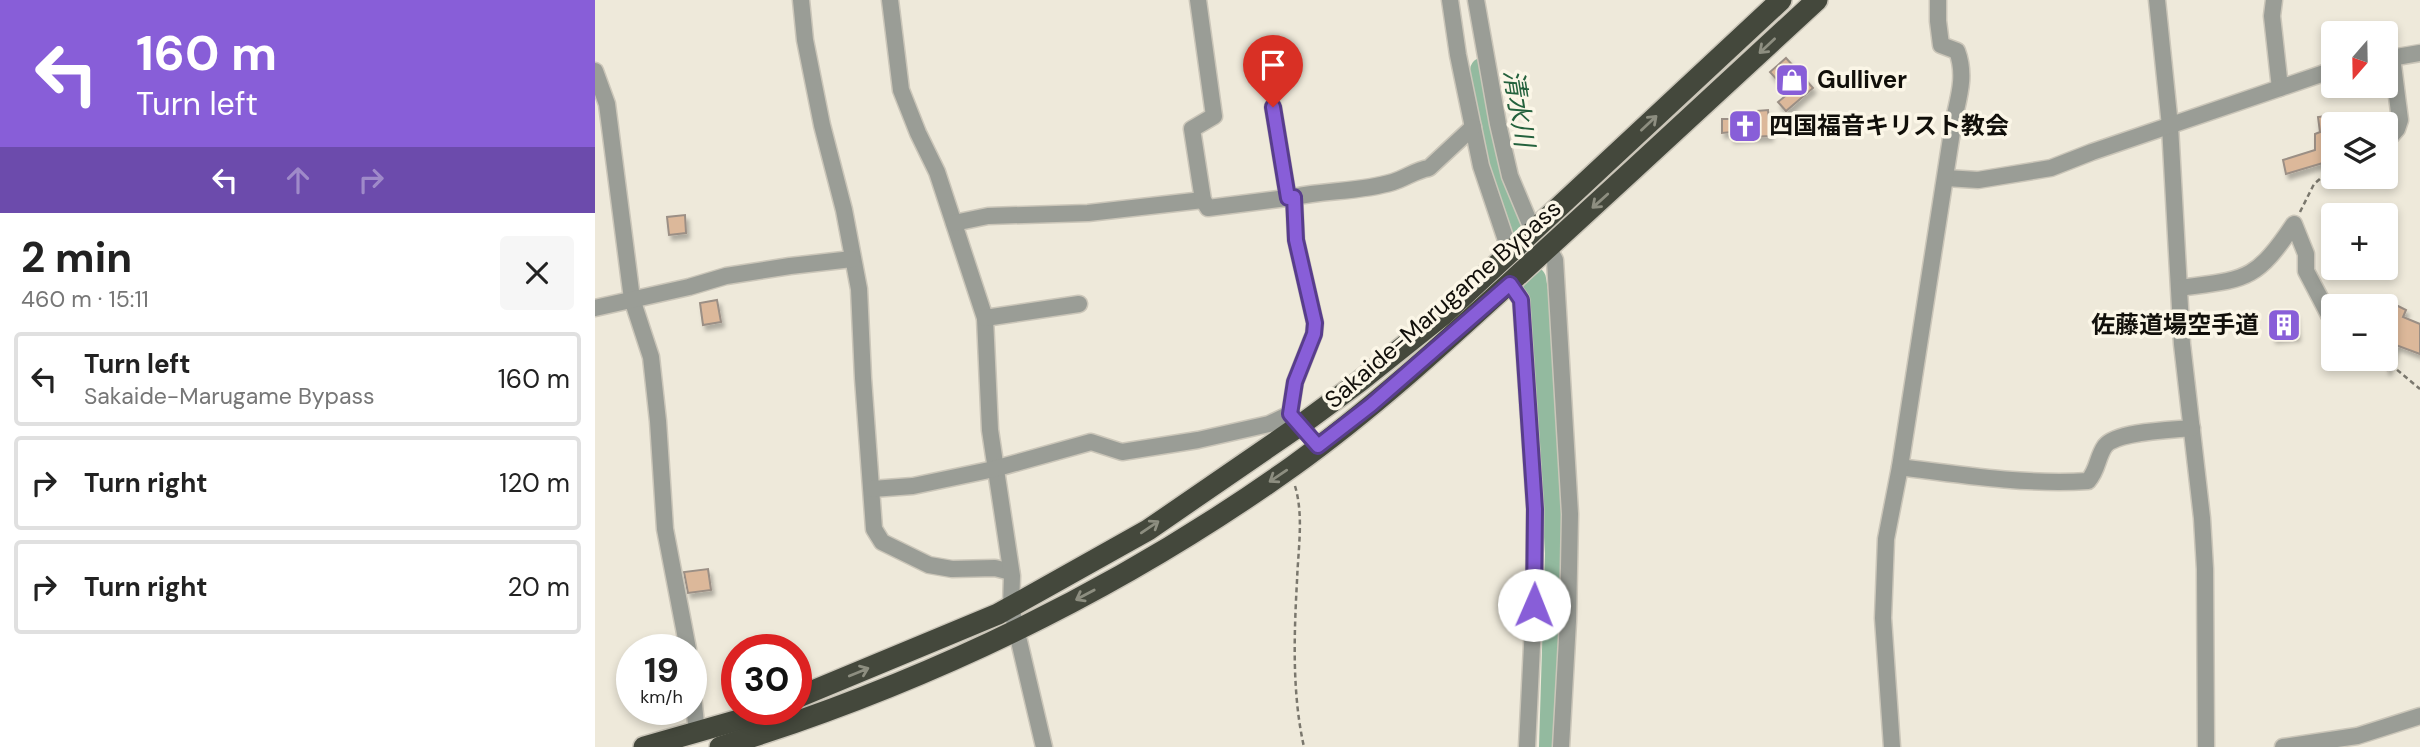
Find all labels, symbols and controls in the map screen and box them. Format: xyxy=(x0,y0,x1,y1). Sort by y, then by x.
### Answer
text: 160 m xyxy=(136,21,277,85)
north arrow xyxy=(2321,21,2397,98)
map controls xyxy=(2321,21,2398,371)
icon: left xyxy=(21,28,112,119)
pin xyxy=(1243,35,1303,107)
one-way arrow xyxy=(1759,38,1776,55)
icon: arrive xyxy=(1254,46,1292,84)
shop icon: Gulliver xyxy=(1773,61,1811,99)
place label: Gulliver xyxy=(1817,64,1907,95)
water label: 清水川 xyxy=(1496,67,1542,152)
text: Turn left xyxy=(136,83,258,125)
church icon: 四国福音キリスト教会 xyxy=(1726,107,1764,145)
place label: 四国福音キリスト教会 xyxy=(1769,110,2009,141)
button: layers xyxy=(2321,112,2398,189)
one-way arrow xyxy=(1640,115,1658,131)
icon: left xyxy=(206,161,244,199)
icon: ahead xyxy=(279,161,317,199)
icon: right xyxy=(352,161,390,199)
street label: Sakaide-Marugame Bypass xyxy=(1318,192,1567,415)
one-way arrow xyxy=(1591,193,1609,209)
button: + xyxy=(2321,203,2398,280)
text: 2 min xyxy=(21,230,132,285)
button: close xyxy=(500,236,574,310)
text: 460 m · 15:11 xyxy=(21,284,149,314)
button: − xyxy=(2321,294,2398,371)
building icon: 佐藤道場空手道 xyxy=(2265,306,2303,344)
place label: 佐藤道場空手道 xyxy=(2091,309,2259,340)
text: Turn left xyxy=(84,347,191,381)
icon: left xyxy=(25,360,63,398)
text: 160 m xyxy=(498,362,570,396)
text: Sakaide-Marugame Bypass xyxy=(84,381,375,411)
icon: right xyxy=(25,464,63,502)
text: Turn right xyxy=(84,466,208,500)
text: 120 m xyxy=(499,466,570,500)
one-way arrow xyxy=(1269,468,1288,483)
one-way arrow xyxy=(1140,520,1159,535)
icon: right xyxy=(25,568,63,606)
position arrow xyxy=(1497,568,1571,642)
text: Turn right xyxy=(84,570,208,604)
text: 20 m xyxy=(507,570,570,604)
one-way arrow xyxy=(1075,588,1095,602)
speed limit sign: 30 xyxy=(721,634,812,725)
text: 19 xyxy=(644,647,679,693)
one-way arrow xyxy=(848,665,870,678)
text: km/h xyxy=(640,685,683,709)

